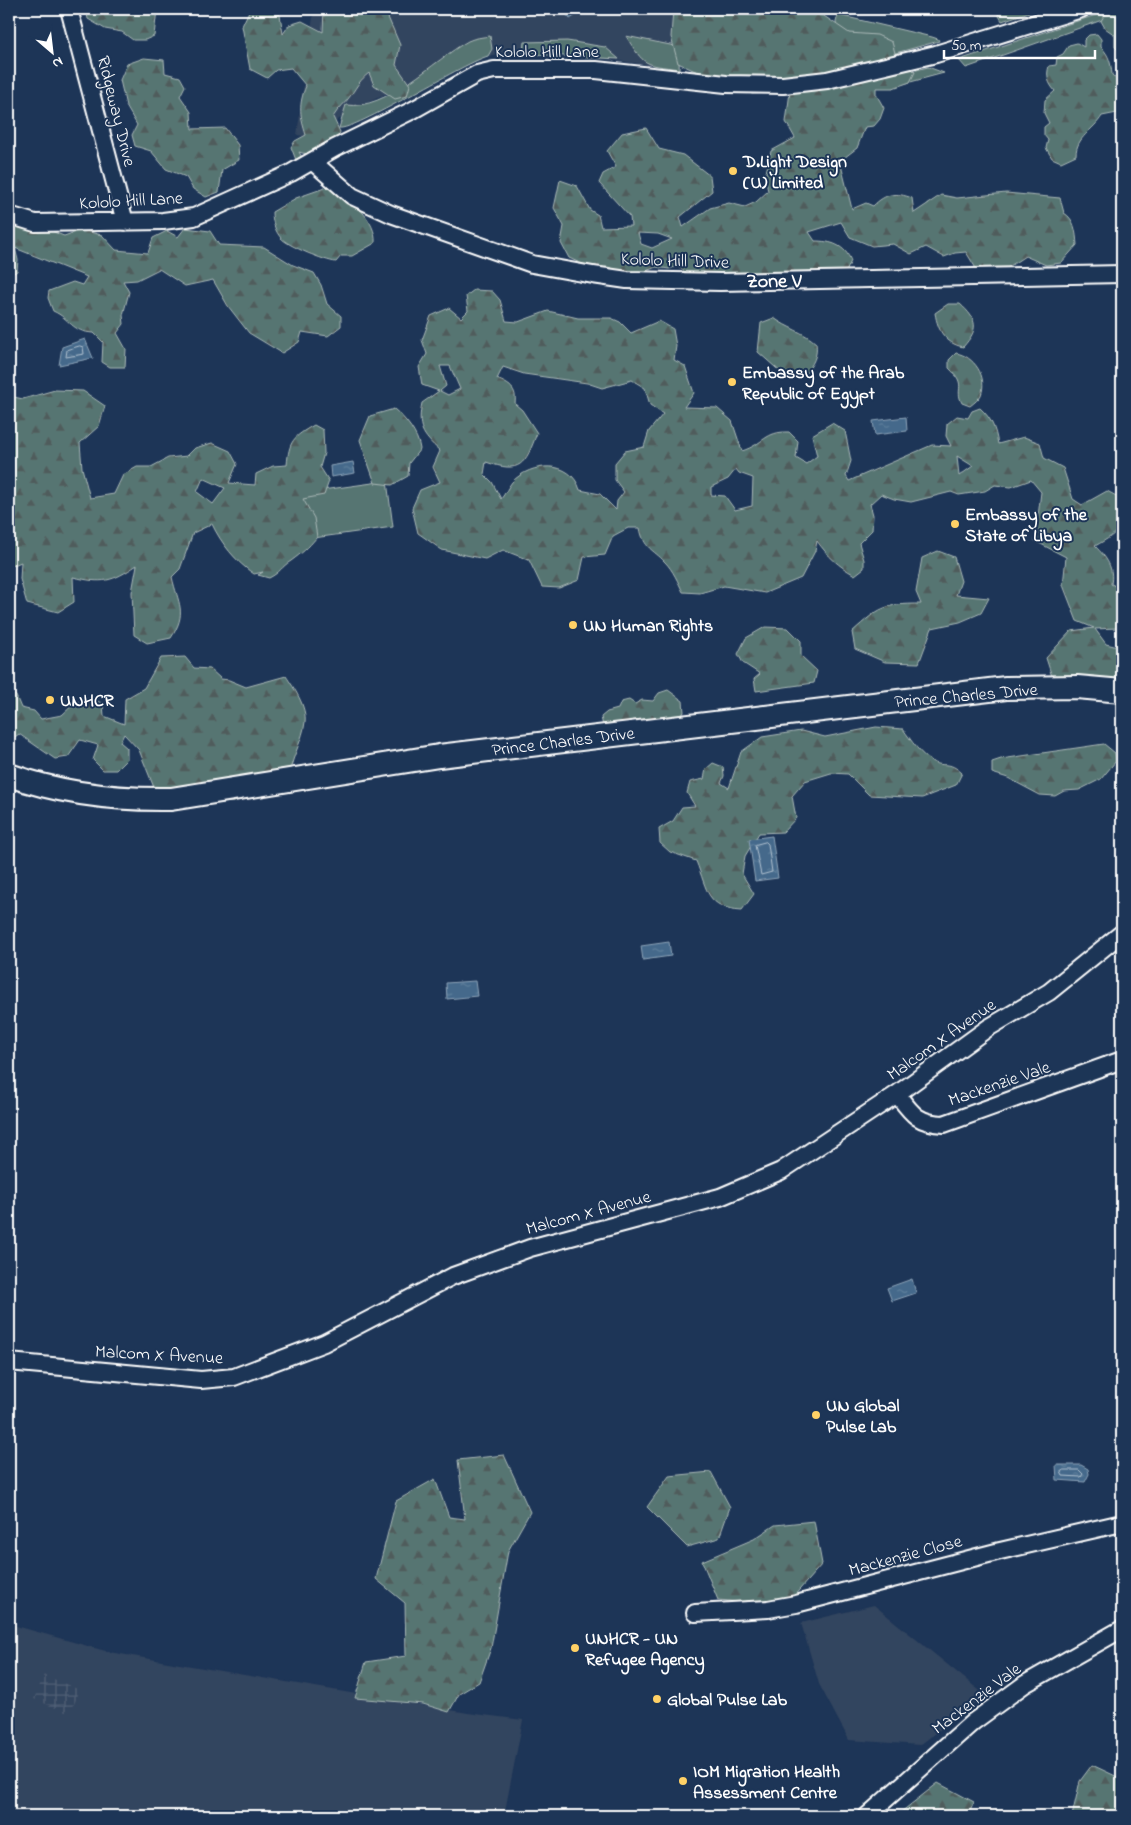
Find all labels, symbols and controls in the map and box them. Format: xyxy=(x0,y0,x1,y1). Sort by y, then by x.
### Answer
north arrow xyxy=(28,28,78,78)
scale bar xyxy=(944,28,1095,60)
text: 50 m xyxy=(951,35,982,57)
street label: Kololo Hill Lane xyxy=(495,40,600,66)
text: N xyxy=(48,51,67,74)
street label: Ridgeway Drive xyxy=(88,53,142,171)
place label: D.Light Design (U) Limited xyxy=(742,150,847,197)
marker: D.Light Design (U) Limited xyxy=(727,165,739,177)
street label: Kololo Hill Lane xyxy=(79,186,185,218)
street label: Kololo Hill Drive xyxy=(620,247,730,277)
district label: Zone V xyxy=(747,268,802,297)
place label: Embassy of the Arab Republic of Egypt xyxy=(742,361,905,409)
marker: Embassy of the Arab Republic of Egypt xyxy=(726,376,738,388)
place label: Embassy of the State of Libya xyxy=(965,503,1088,551)
marker: Embassy of the State of Libya xyxy=(949,518,961,530)
place label: UN Human Rights xyxy=(583,614,713,641)
marker: UN Human Rights xyxy=(567,619,579,631)
street label: Prince Charles Drive xyxy=(893,678,1040,716)
place label: UNHCR xyxy=(60,689,115,715)
marker: UNHCR xyxy=(44,694,56,706)
street label: Prince Charles Drive xyxy=(490,721,637,765)
street label: Malcom X Avenue xyxy=(882,993,1003,1088)
street label: Mackenzie Vale xyxy=(945,1055,1055,1114)
street label: Malcom X Avenue xyxy=(523,1185,655,1243)
street label: Malcom X Avenue xyxy=(94,1340,225,1372)
place label: UN Global Pulse Lab xyxy=(826,1394,899,1441)
marker: UN Global Pulse Lab xyxy=(810,1409,822,1421)
street label: Mackenzie Close xyxy=(846,1529,966,1585)
place label: UNHCR - UN Refugee Agency xyxy=(585,1627,704,1675)
marker: UNHCR - UN Refugee Agency xyxy=(569,1642,581,1654)
street label: Mackenzie Vale xyxy=(927,1657,1028,1742)
place label: Global Pulse Lab xyxy=(667,1688,788,1714)
marker: Global Pulse Lab xyxy=(651,1693,663,1705)
place label: IOM Migration Health Assessment Centre xyxy=(693,1760,840,1807)
marker: IOM Migration Health Assessment Centre xyxy=(677,1775,689,1787)

